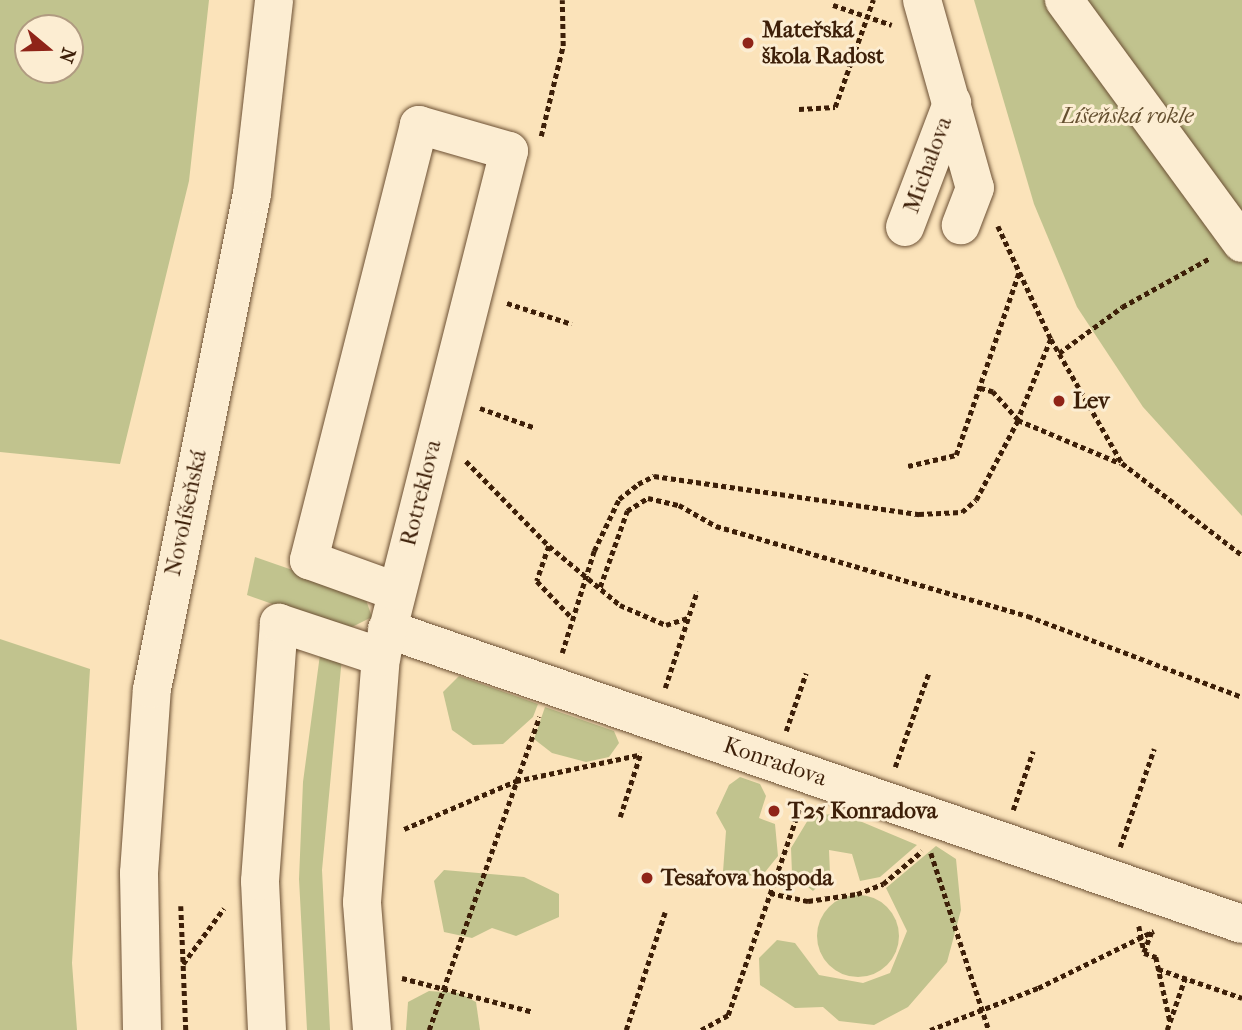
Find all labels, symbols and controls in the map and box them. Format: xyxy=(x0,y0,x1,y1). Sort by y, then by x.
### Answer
north arrow xyxy=(14,14,84,84)
place label: Mateřská škola Radost xyxy=(762,16,884,70)
marker: Mateřská škola Radost xyxy=(740,35,756,51)
text: N xyxy=(54,45,80,66)
park label: Líšeňská rokle xyxy=(1060,102,1194,130)
street label: Michalova xyxy=(898,113,958,217)
place label: Lev xyxy=(1073,387,1110,415)
marker: Lev xyxy=(1051,393,1067,409)
street label: Rotreklova xyxy=(395,437,447,549)
street label: Novolíšeňská xyxy=(159,447,213,579)
street label: Konradova xyxy=(720,731,830,793)
place label: T25 Konradova xyxy=(788,797,937,825)
marker: T25 Konradova xyxy=(766,803,782,819)
place label: Tesařova hospoda xyxy=(661,864,833,892)
marker: Tesařova hospoda xyxy=(639,870,655,886)

